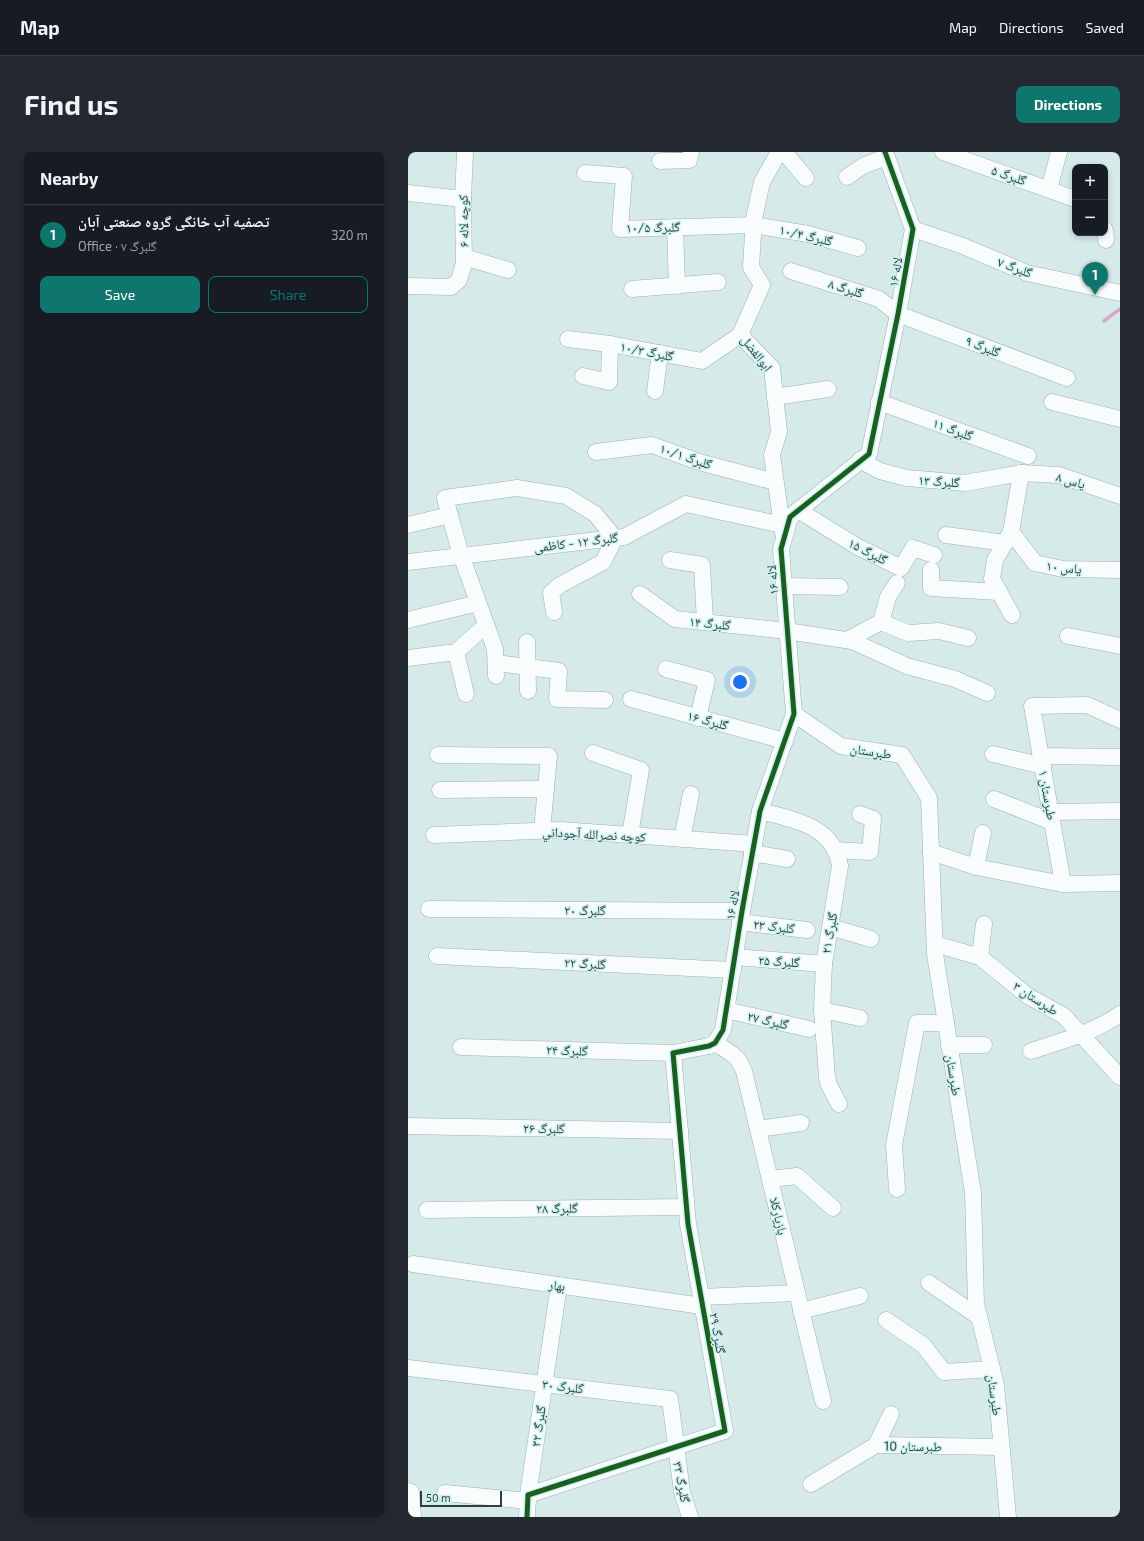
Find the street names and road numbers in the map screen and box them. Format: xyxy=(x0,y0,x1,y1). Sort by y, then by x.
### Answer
street label: گلبرگ ۵ xyxy=(989,162,1029,190)
street label: کوچه لاله ۶ xyxy=(455,194,472,247)
street label: گلبرگ ۱۰/۵ xyxy=(626,219,681,236)
street label: گلبرگ ۱۰/۴ xyxy=(778,221,835,250)
street label: گلبرگ ۷ xyxy=(995,253,1035,282)
street label: لاله ۱۶ xyxy=(885,256,906,288)
street label: گلبرگ ۸ xyxy=(826,275,866,302)
street label: ابوالفضل xyxy=(737,332,776,375)
street label: گلبرگ ۹ xyxy=(963,332,1003,361)
street label: گلبرگ ۱۰/۳ xyxy=(619,338,676,365)
street label: گلبرگ ۱۱ xyxy=(930,414,976,445)
street label: گلبرگ ۱۰/۱ xyxy=(657,440,715,474)
street label: یاس ۸ xyxy=(1054,468,1087,493)
street label: گلبرگ ۱۳ xyxy=(918,472,961,491)
street label: گلبرگ ۱۲ - کاظمی xyxy=(533,529,620,556)
street label: گلبرگ ۱۵ xyxy=(845,534,891,569)
street label: یاس ۱۰ xyxy=(1045,557,1082,578)
street label: لاله ۱۶ xyxy=(763,564,781,596)
street label: گلبرگ ۱۴ xyxy=(688,613,732,634)
street label: گلبرگ ۱۶ xyxy=(686,707,731,734)
street label: طبرستان xyxy=(849,740,893,763)
street label: طبرستان ۱ xyxy=(1035,769,1060,821)
street label: كوچه نصرالله آجوداني xyxy=(542,823,647,848)
street label: لاله ۱۶ xyxy=(722,889,743,921)
street label: گلبرگ ۲۰ xyxy=(564,902,606,919)
street label: گلبرگ ۲۱ xyxy=(818,911,842,955)
street label: گلبرگ ۲۳ xyxy=(752,916,796,938)
street label: گلبرگ ۲۵ xyxy=(758,952,801,971)
street label: گلبرگ ۲۲ xyxy=(564,954,607,973)
street label: طبرستان ۳ xyxy=(1010,978,1062,1019)
street label: گلبرگ ۲۷ xyxy=(746,1008,791,1034)
street label: گلبرگ ۲۴ xyxy=(546,1041,589,1060)
street label: طبرستان xyxy=(942,1053,965,1097)
street label: گلبرگ ۲۶ xyxy=(523,1120,566,1137)
street label: بازیارکلا xyxy=(766,1196,791,1237)
street label: گلبرگ ۲۸ xyxy=(536,1200,579,1217)
street label: بهار xyxy=(546,1276,566,1295)
street label: گلبرگ ۲۹ xyxy=(706,1311,730,1356)
street label: طبرستان xyxy=(983,1373,1006,1417)
street label: گلبرگ ۳۰ xyxy=(541,1376,585,1398)
street label: گلبرگ ۳۲ xyxy=(527,1404,550,1448)
street label: طبرستان 10 xyxy=(884,1437,942,1456)
street label: گلبرگ ۳۳ xyxy=(669,1460,694,1505)

